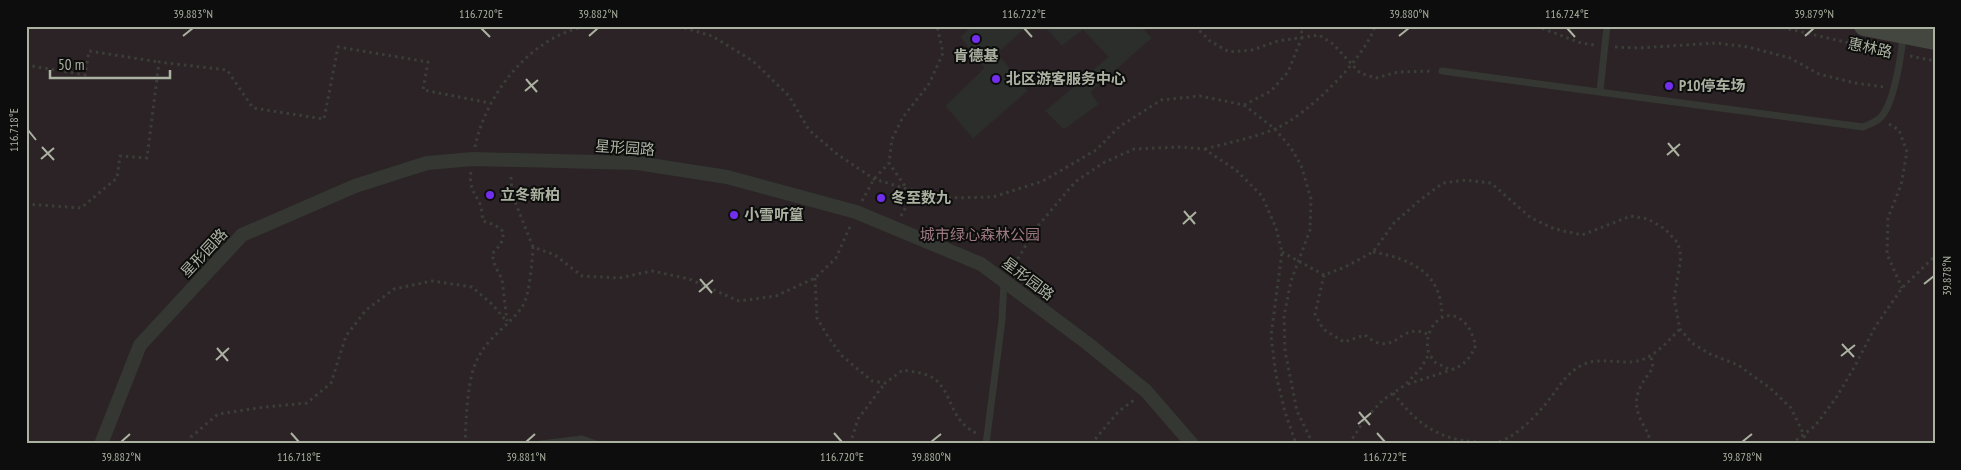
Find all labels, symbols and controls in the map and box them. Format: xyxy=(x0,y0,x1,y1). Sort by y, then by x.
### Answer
text: 39.883°N xyxy=(173,6,213,21)
text: 116.720°E xyxy=(459,6,503,21)
text: 39.882°N xyxy=(578,6,618,21)
text: 116.722°E xyxy=(1002,6,1046,21)
text: 39.880°N xyxy=(1389,6,1429,21)
text: 116.724°E xyxy=(1545,6,1589,21)
text: 39.879°N xyxy=(1794,6,1834,21)
marker: 肯德基 xyxy=(970,33,982,45)
street label: 惠林路 xyxy=(1846,34,1894,61)
place label: 肯德基 xyxy=(953,46,999,65)
scale bar xyxy=(50,48,170,80)
text: 50 m xyxy=(58,55,84,74)
place label: 北区游客服务中心 xyxy=(1006,69,1126,88)
marker: 北区游客服务中心 xyxy=(990,73,1002,85)
place label: P10停车场 xyxy=(1679,76,1746,95)
marker: P10停车场 xyxy=(1663,80,1675,92)
text: 116.718°E xyxy=(6,108,21,152)
street label: 星形园路 xyxy=(594,136,656,159)
place label: 立冬新柏 xyxy=(500,185,560,204)
place label: 冬至数九 xyxy=(891,188,951,207)
marker: 立冬新柏 xyxy=(484,189,496,201)
marker: 冬至数九 xyxy=(875,192,887,204)
place label: 小雪听篁 xyxy=(744,205,804,224)
marker: 小雪听篁 xyxy=(728,209,740,221)
street label: 星形园路 xyxy=(176,224,231,281)
park label: 城市绿心森林公园 xyxy=(920,225,1040,244)
street label: 星形园路 xyxy=(999,253,1058,304)
text: 39.878°N xyxy=(1939,256,1954,296)
text: 39.882°N xyxy=(101,449,141,464)
text: 116.718°E xyxy=(277,449,321,464)
text: 39.881°N xyxy=(506,449,546,464)
text: 116.720°E xyxy=(820,449,864,464)
text: 39.880°N xyxy=(911,449,951,464)
text: 116.722°E xyxy=(1363,449,1407,464)
text: 39.878°N xyxy=(1722,449,1762,464)

